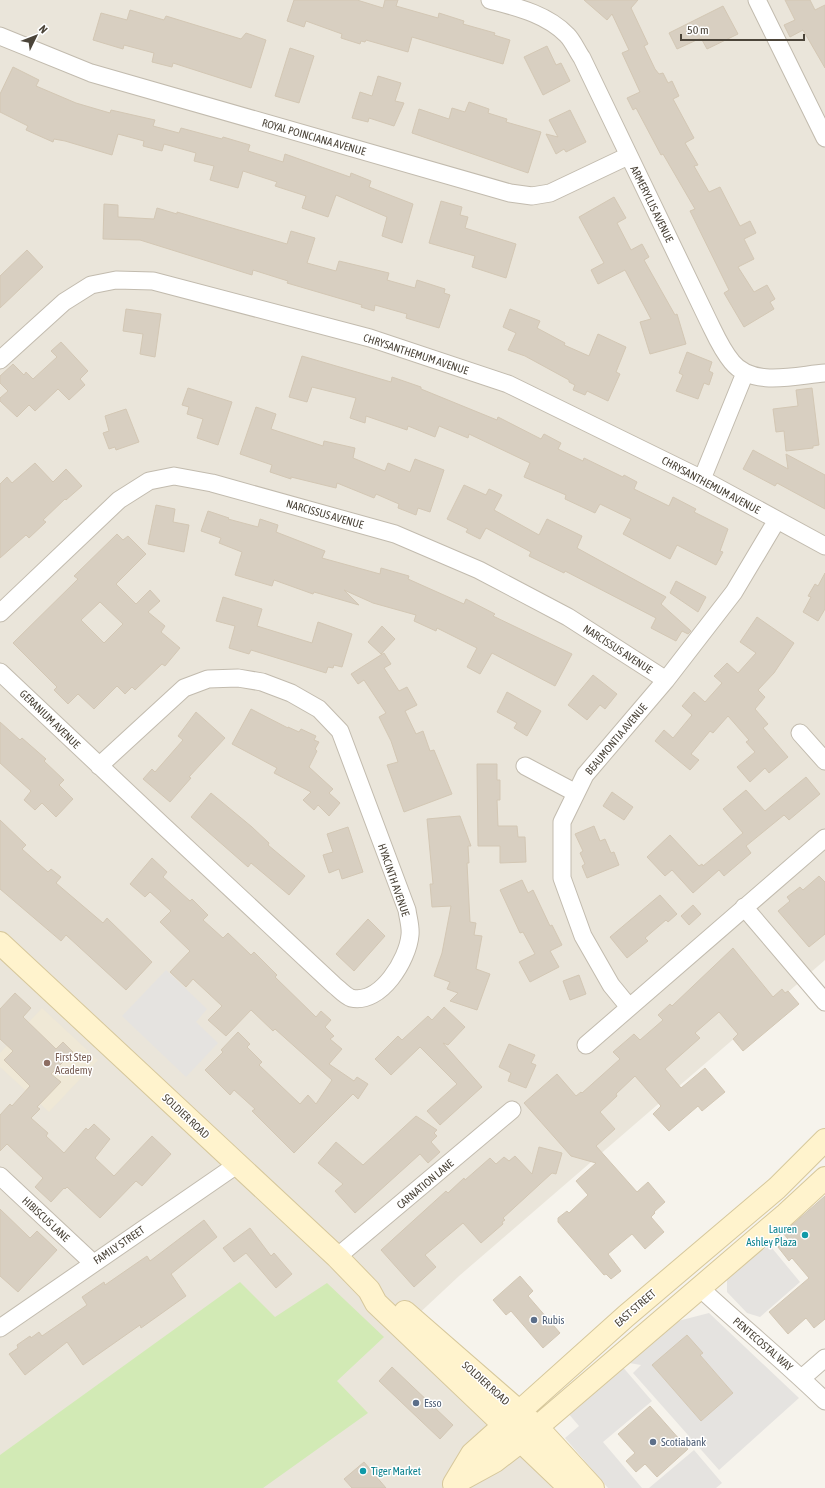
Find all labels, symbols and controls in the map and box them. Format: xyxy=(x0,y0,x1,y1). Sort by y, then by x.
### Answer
north arrow xyxy=(16,16,56,56)
scale bar xyxy=(681,16,804,42)
text: N xyxy=(37,23,50,36)
text: 50 m xyxy=(687,23,709,37)
street label: ROYAL POINCIANA AVENUE xyxy=(261,116,368,158)
street label: ARMERYLLIS AVENUE xyxy=(628,164,676,244)
street label: CHRYSANTHEMUM AVENUE xyxy=(362,331,470,377)
street label: CHRYSANTHEMUM AVENUE xyxy=(660,454,763,516)
street label: NARCISSUS AVENUE xyxy=(285,497,365,531)
street label: NARCISSUS AVENUE xyxy=(581,622,655,676)
street label: GERANIUM AVENUE xyxy=(17,687,83,751)
street label: BEAUMONTIA AVENUE xyxy=(583,701,650,777)
street label: HYACINTH AVENUE xyxy=(376,842,412,918)
place label: First Step Academy xyxy=(55,1051,93,1076)
marker: First Step Academy xyxy=(42,1058,52,1068)
street label: SOLDIER ROAD xyxy=(160,1091,212,1141)
street label: CARNATION LANE xyxy=(394,1157,456,1211)
street label: HIBISCUS LANE xyxy=(20,1194,72,1244)
street label: FAMILY STREET xyxy=(91,1223,147,1266)
place label: Lauren Ashley Plaza xyxy=(746,1223,797,1248)
marker: Lauren Ashley Plaza xyxy=(800,1230,810,1240)
street label: EAST STREET xyxy=(612,1287,658,1329)
place label: Rubis xyxy=(542,1314,565,1326)
marker: Rubis xyxy=(529,1315,539,1325)
street label: PENTECOSTAL WAY xyxy=(731,1315,795,1373)
street label: SOLDIER ROAD xyxy=(460,1359,512,1407)
place label: Esso xyxy=(424,1397,442,1409)
marker: Esso xyxy=(411,1398,421,1408)
place label: Scotiabank xyxy=(661,1436,706,1448)
marker: Scotiabank xyxy=(648,1437,658,1447)
place label: Tiger Market xyxy=(371,1465,421,1477)
marker: Tiger Market xyxy=(358,1466,368,1476)

